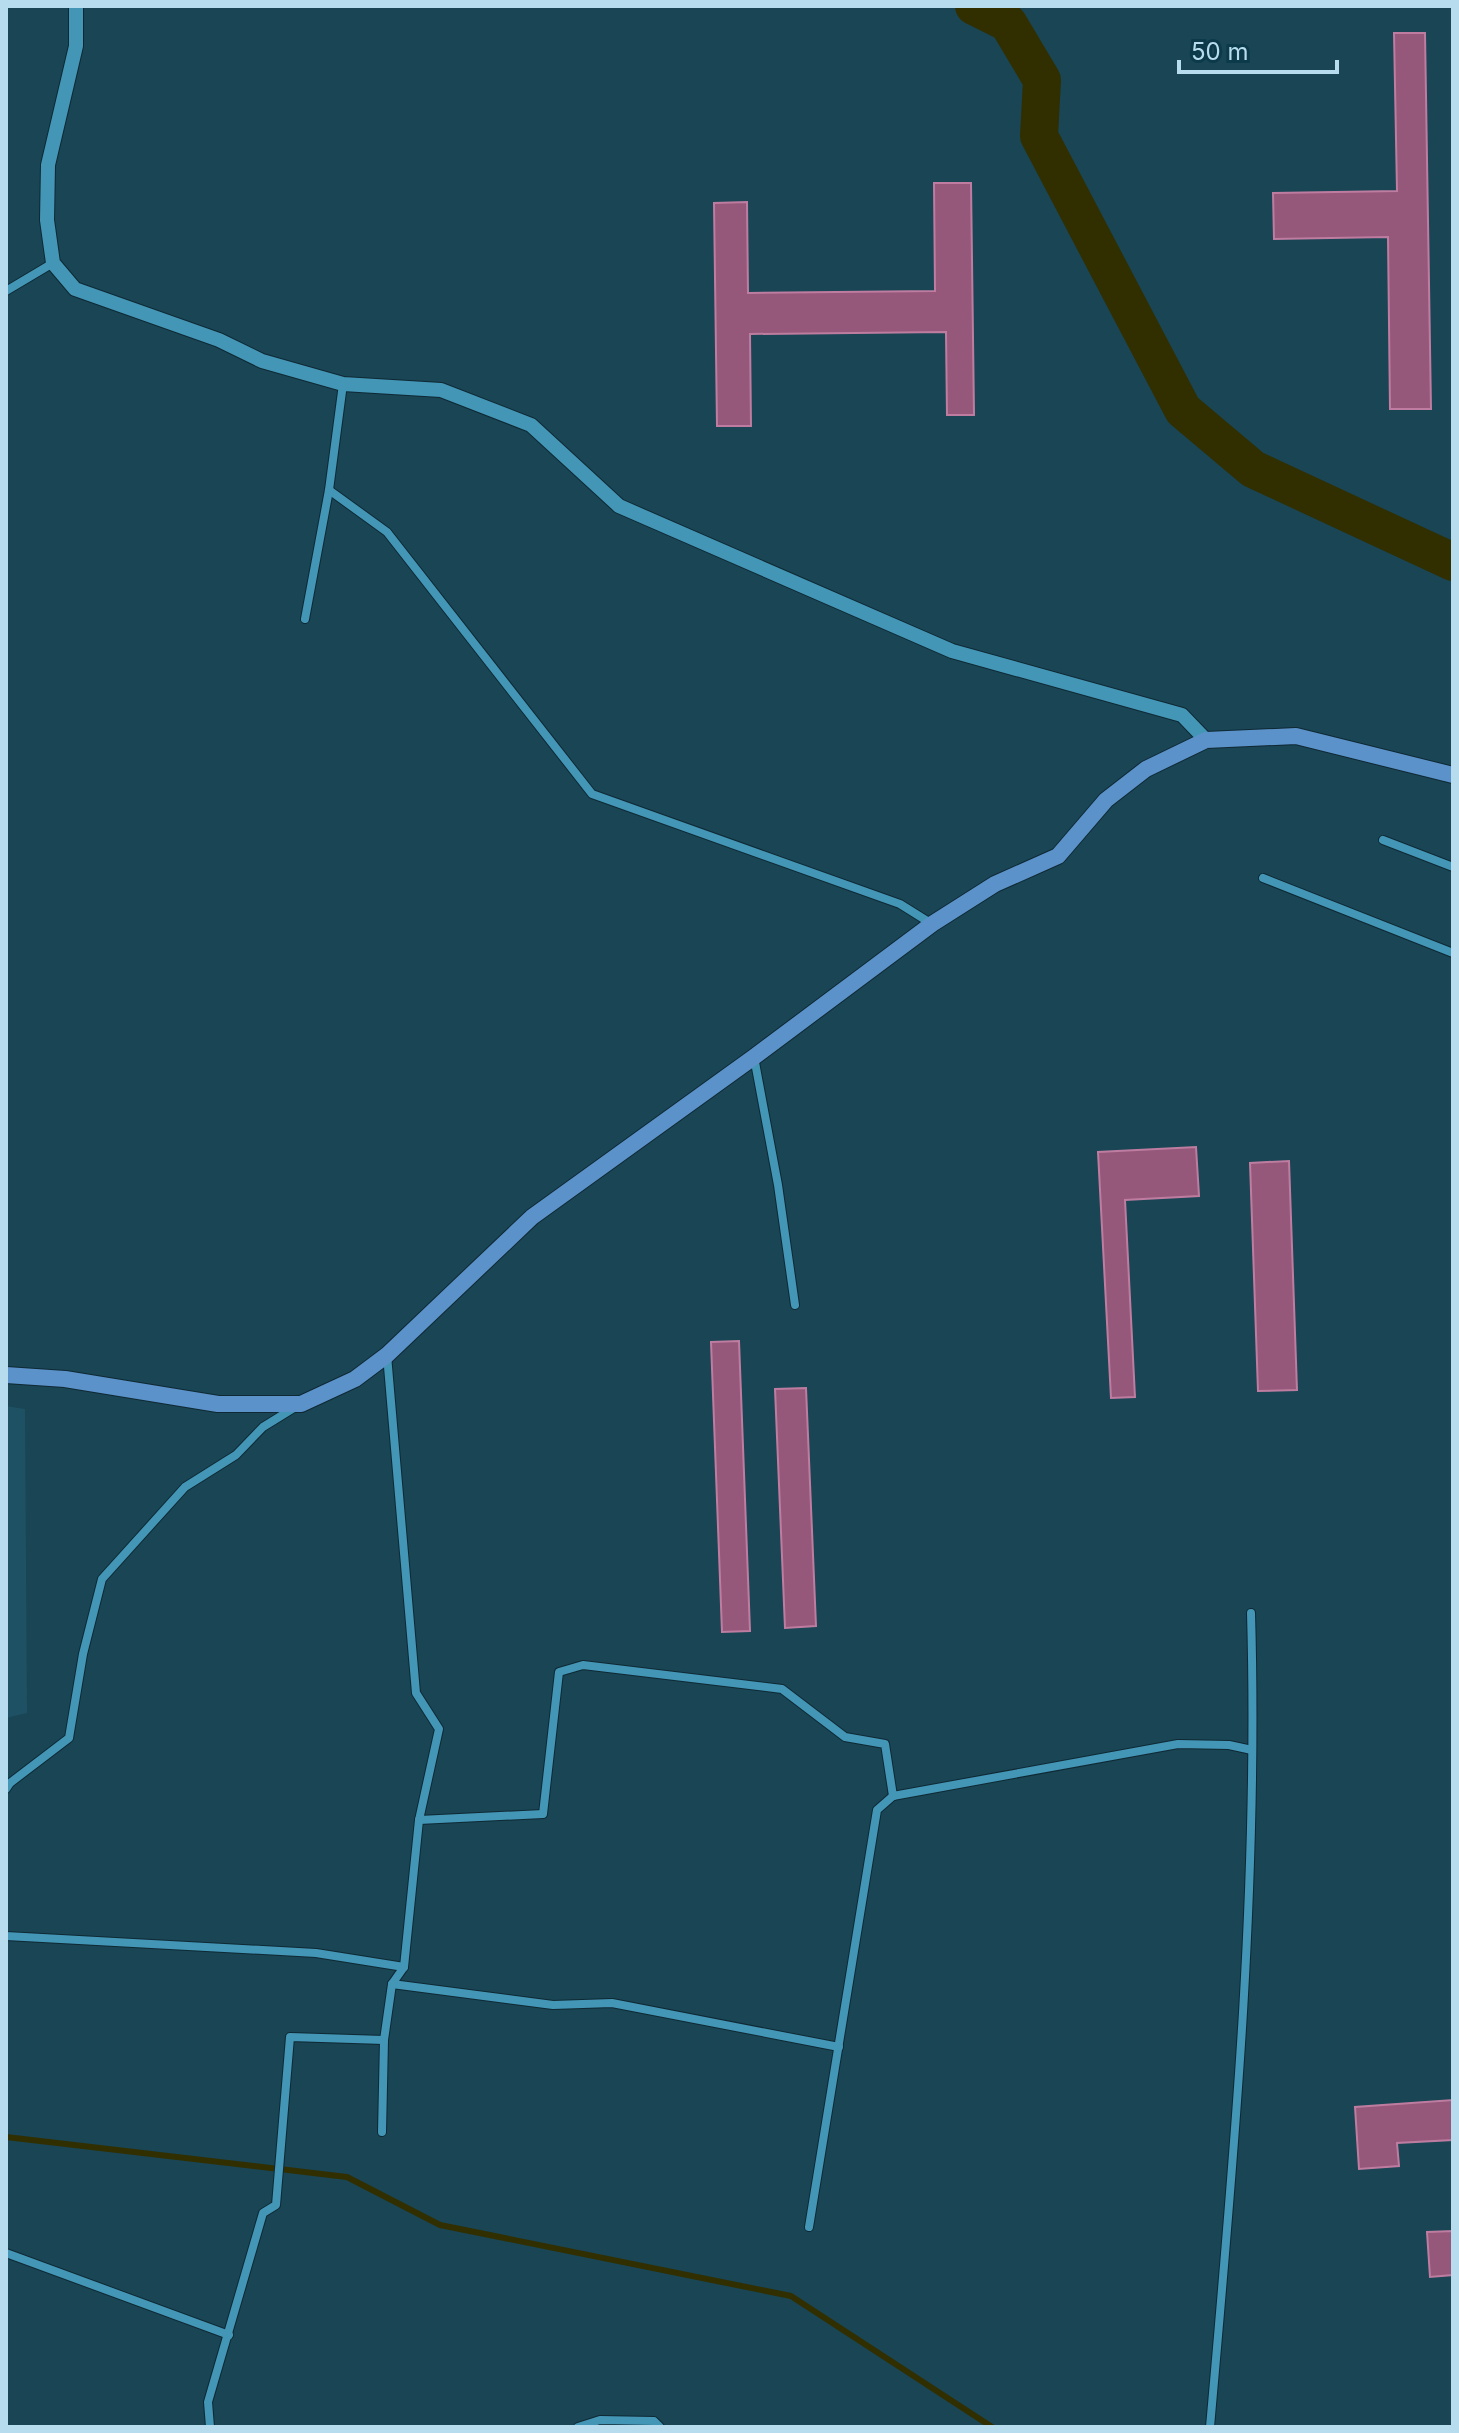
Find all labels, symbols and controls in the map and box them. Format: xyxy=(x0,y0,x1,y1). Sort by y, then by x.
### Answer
scale bar xyxy=(1179,24,1337,74)
text: 50 m xyxy=(1191,37,1249,66)

